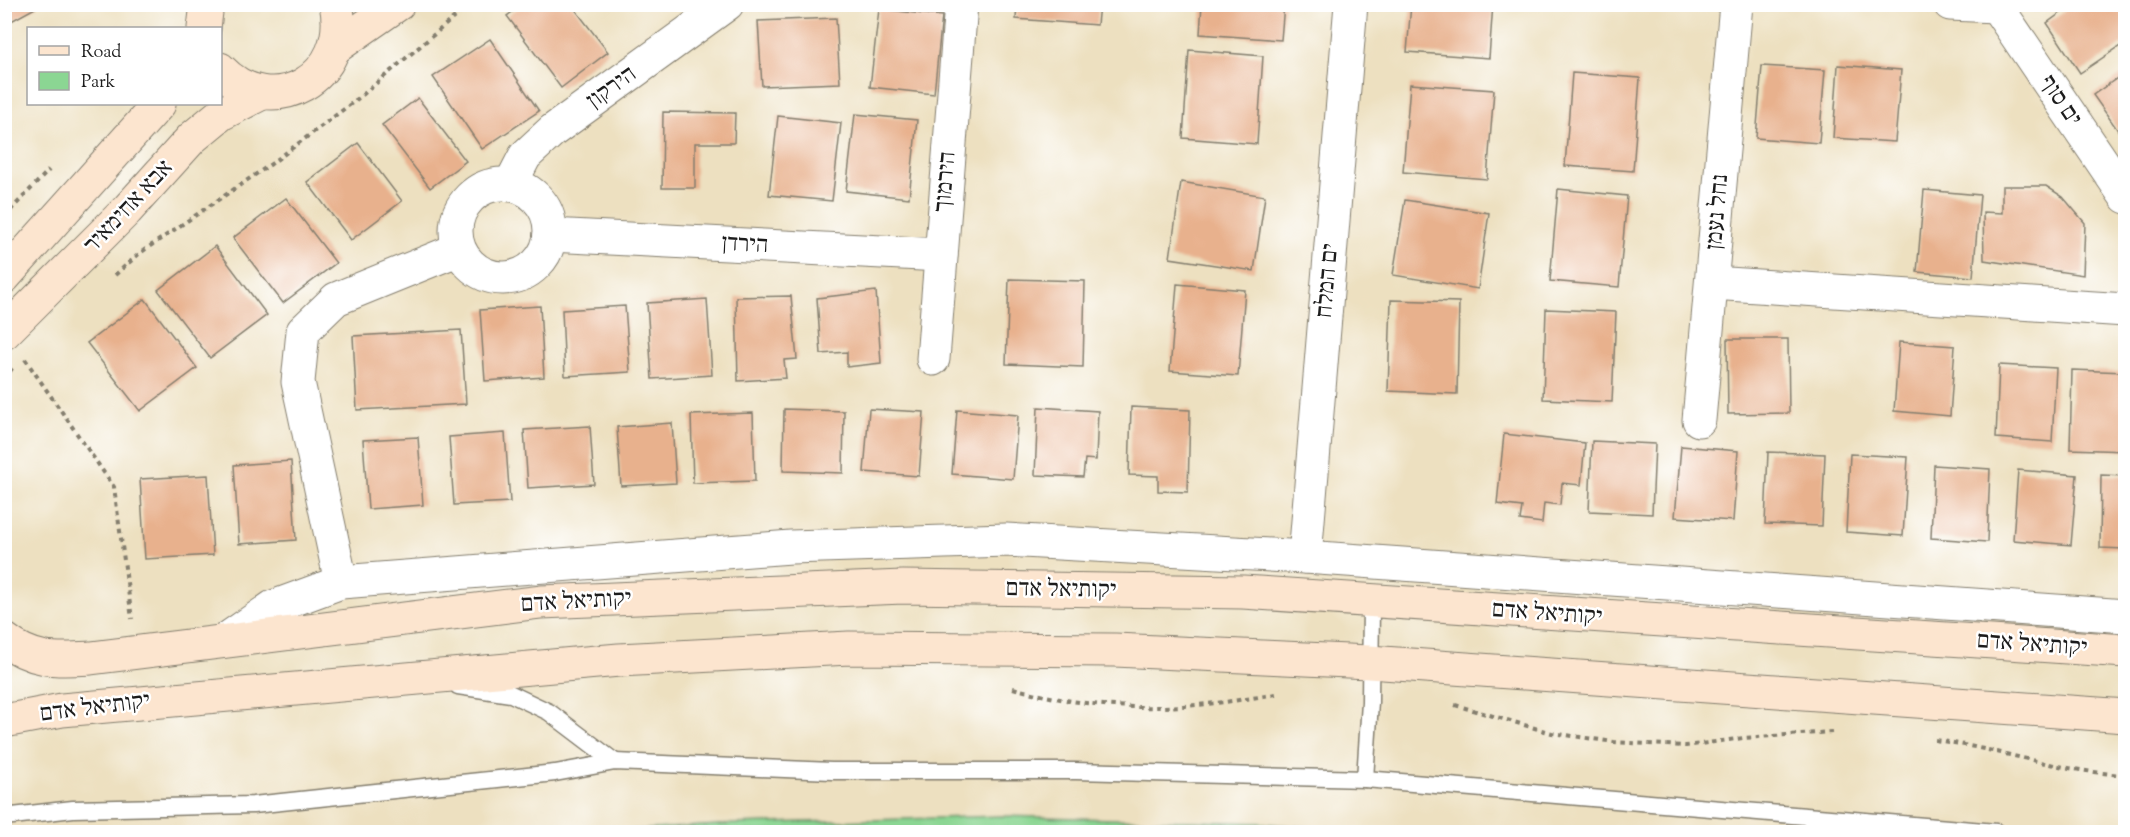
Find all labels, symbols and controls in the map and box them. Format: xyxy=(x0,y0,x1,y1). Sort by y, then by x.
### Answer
legend xyxy=(27,27,222,105)
text: Road xyxy=(81,40,121,66)
street label: הירקון xyxy=(580,58,644,118)
street label: ים סוף xyxy=(2031,69,2089,133)
text: Park xyxy=(81,70,116,96)
street label: הירמוך xyxy=(926,150,966,214)
street label: אבא אחימאיר xyxy=(77,152,181,262)
street label: נחל נעמן xyxy=(1698,173,1738,251)
street label: הירדן xyxy=(721,227,769,263)
street label: ים המלח xyxy=(1308,242,1348,320)
street label: יקותיאל אדם xyxy=(1005,572,1117,608)
street label: יקותיאל אדם xyxy=(520,582,632,622)
street label: יקותיאל אדם xyxy=(1491,593,1603,635)
street label: יקותיאל אדם xyxy=(1976,624,2088,666)
street label: יקותיאל אדם xyxy=(38,684,152,732)

